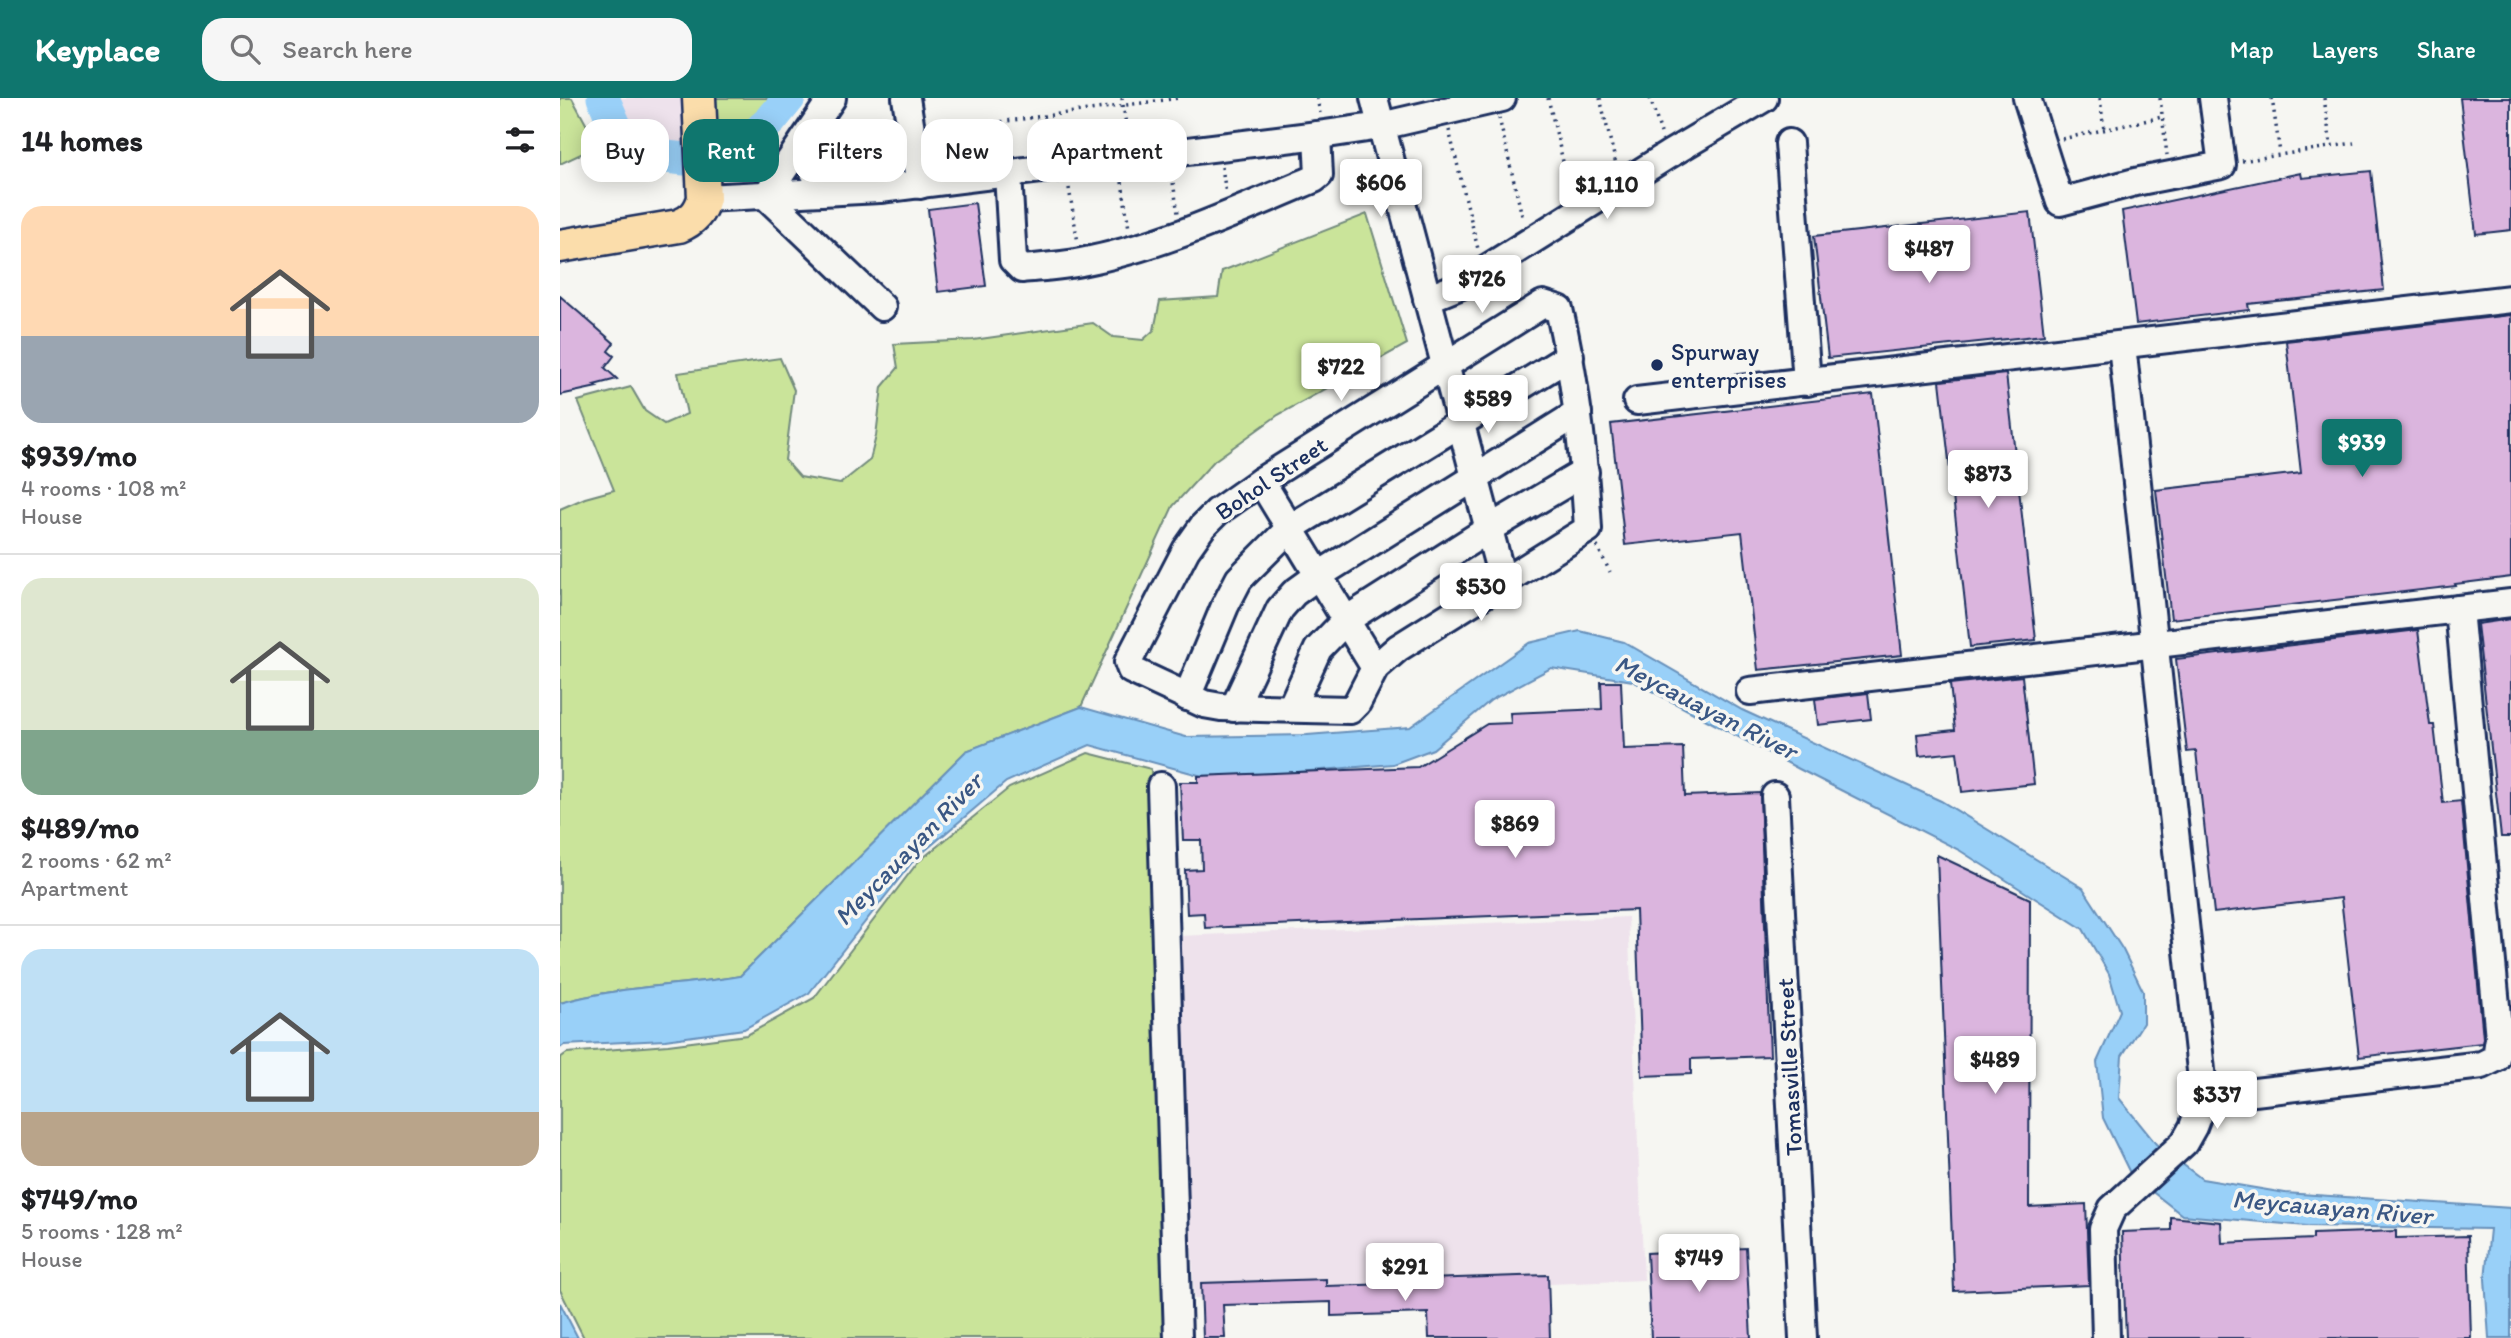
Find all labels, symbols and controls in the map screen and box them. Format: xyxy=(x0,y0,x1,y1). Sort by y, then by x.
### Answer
search box xyxy=(202,18,692,81)
text: Keyplace xyxy=(35,30,160,69)
icon: search xyxy=(226,30,264,68)
text: Search here xyxy=(282,33,413,65)
text: Map xyxy=(2230,35,2274,64)
text: Layers xyxy=(2312,35,2379,64)
text: Share xyxy=(2417,35,2476,64)
chip: Buy xyxy=(581,119,669,182)
chip: Rent xyxy=(683,119,779,182)
chip: Filters xyxy=(793,119,907,182)
chip: New xyxy=(921,119,1013,182)
chip: Apartment xyxy=(1027,119,1187,182)
icon: filters xyxy=(501,121,539,159)
text: 14 homes xyxy=(21,122,143,159)
pin: $606 xyxy=(1340,159,1422,219)
pin: $1,110 xyxy=(1550,162,1664,221)
text: $606 xyxy=(1356,168,1406,196)
text: $1,110 xyxy=(1575,170,1639,198)
pin: $487 xyxy=(1888,226,1970,285)
text: $487 xyxy=(1904,234,1954,262)
icon: home xyxy=(217,251,343,377)
pin: $726 xyxy=(1441,256,1523,315)
text: $726 xyxy=(1458,264,1506,292)
place label: Spurway enterprises xyxy=(1671,337,1787,394)
pin: $722 xyxy=(1300,344,1382,403)
text: $722 xyxy=(1317,352,1365,380)
marker: Spurway enterprises xyxy=(1649,357,1665,373)
pin: $589 xyxy=(1447,376,1529,435)
text: $589 xyxy=(1464,384,1512,412)
pin: $939 xyxy=(2321,420,2403,479)
text: $939 xyxy=(2338,428,2386,456)
street label: Bohol Street xyxy=(1209,430,1333,526)
text: $939/mo xyxy=(21,437,137,474)
pin: $873 xyxy=(1947,450,2029,510)
text: $873 xyxy=(1964,459,2012,487)
text: 4 rooms · 108 m² xyxy=(21,474,186,502)
text: House xyxy=(21,502,83,530)
pin: $530 xyxy=(1440,564,1522,623)
text: $530 xyxy=(1456,572,1506,600)
icon: home xyxy=(217,623,343,749)
water label: Meycauayan River xyxy=(1609,647,1805,768)
water label: Meycauayan River xyxy=(827,764,991,932)
pin: $869 xyxy=(1474,800,1556,860)
text: $489/mo xyxy=(21,809,139,846)
text: $869 xyxy=(1491,809,1539,837)
text: 2 rooms · 62 m² xyxy=(21,846,172,874)
text: Apartment xyxy=(21,874,128,902)
street label: Tomasville Street xyxy=(1770,978,1808,1156)
icon: home xyxy=(217,994,343,1120)
pin: $489 xyxy=(1954,1037,2036,1096)
text: $489 xyxy=(1970,1045,2020,1073)
pin: $337 xyxy=(2176,1072,2258,1131)
text: $337 xyxy=(2193,1080,2241,1108)
text: $749/mo xyxy=(21,1180,138,1217)
water label: Meycauayan River xyxy=(2231,1182,2436,1232)
text: 5 rooms · 128 m² xyxy=(21,1217,183,1245)
pin: $749 xyxy=(1658,1234,1740,1294)
text: $749 xyxy=(1675,1243,1723,1271)
pin: $291 xyxy=(1364,1244,1446,1303)
text: House xyxy=(21,1245,83,1273)
text: $291 xyxy=(1382,1252,1428,1280)

